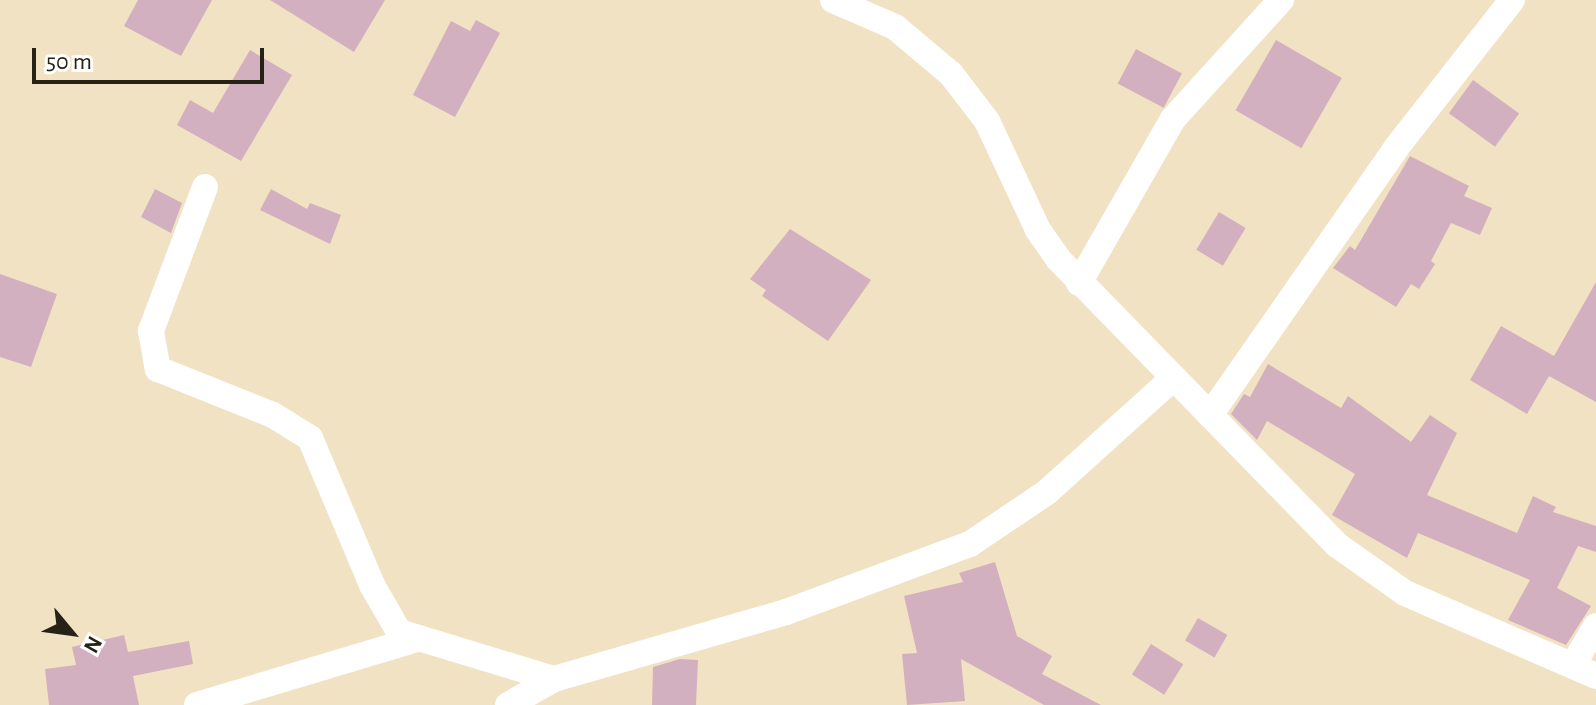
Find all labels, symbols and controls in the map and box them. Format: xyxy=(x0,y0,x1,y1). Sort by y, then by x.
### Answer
scale bar xyxy=(36,32,268,82)
text: 50 m xyxy=(46,50,92,74)
north arrow xyxy=(32,593,112,673)
text: N xyxy=(80,633,106,657)

